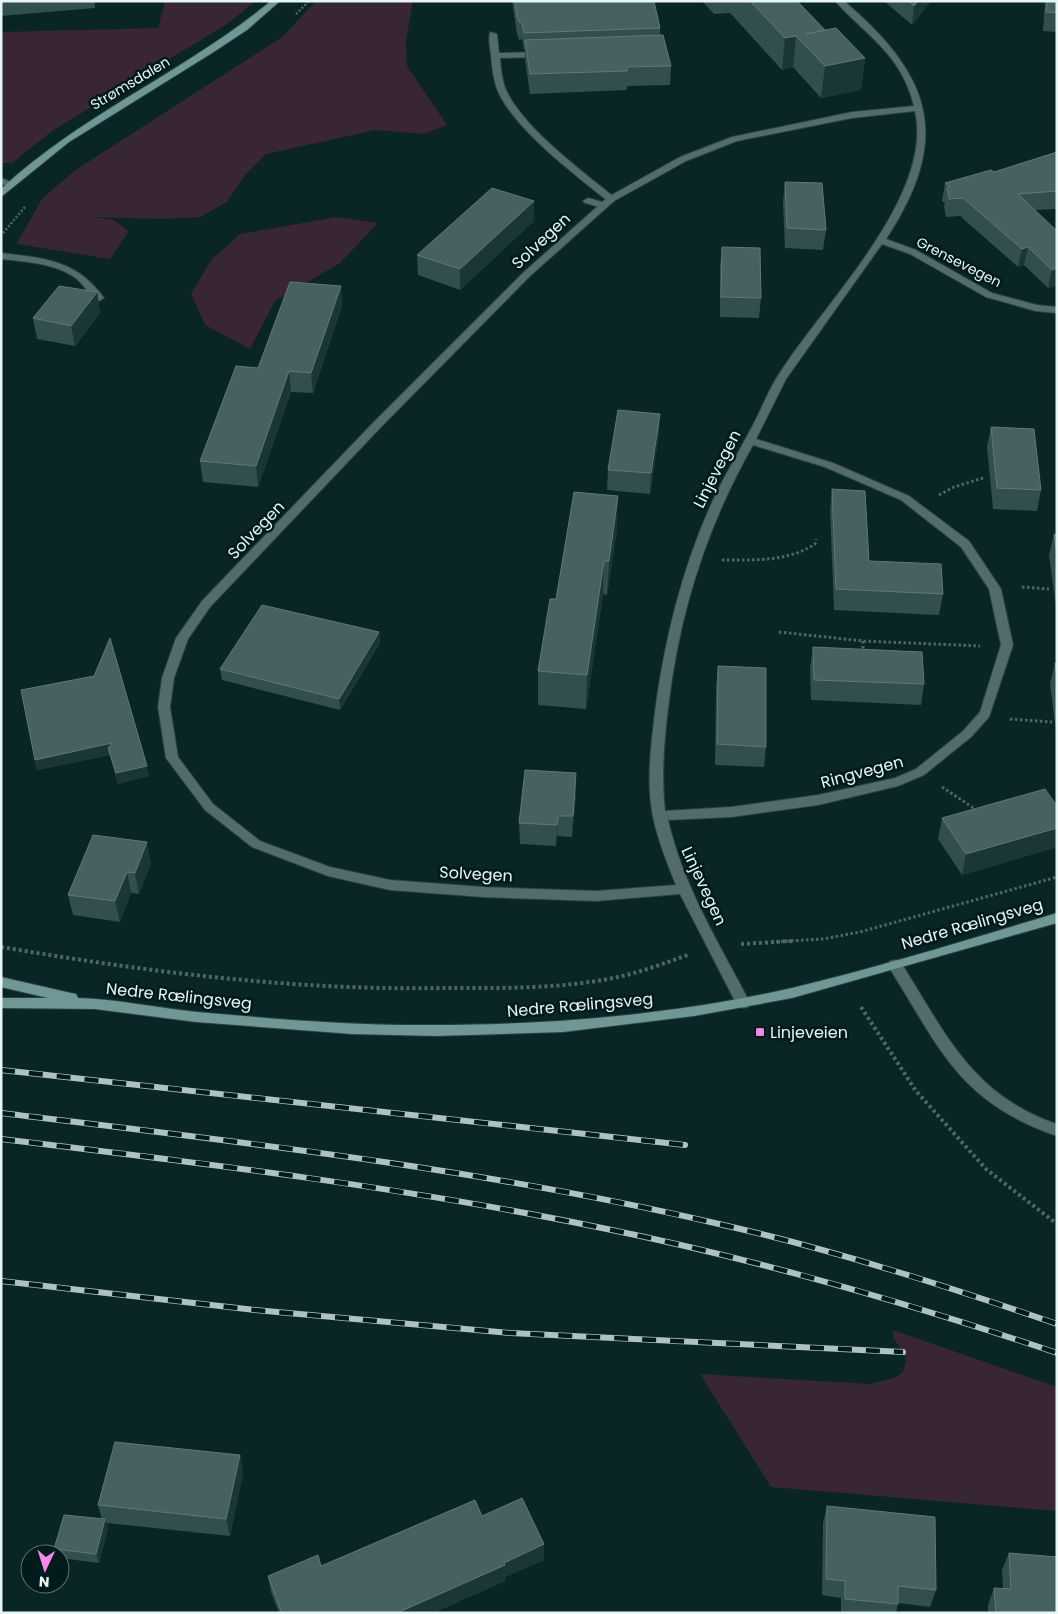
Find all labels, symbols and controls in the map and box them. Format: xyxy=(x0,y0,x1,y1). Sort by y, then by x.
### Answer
street label: Strømsdalen xyxy=(87,51,173,115)
street label: Solvegen xyxy=(506,208,576,274)
street label: Grensevegen xyxy=(913,232,1005,292)
street label: Linjevegen xyxy=(687,426,747,512)
street label: Solvegen xyxy=(222,496,290,564)
street label: Ringvegen xyxy=(818,750,906,794)
street label: Linjevegen xyxy=(676,843,732,929)
street label: Solvegen xyxy=(439,861,513,887)
street label: Nedre Rælingsveg xyxy=(898,893,1046,955)
street label: Nedre Rælingsveg xyxy=(105,977,253,1015)
street label: Nedre Rælingsveg xyxy=(506,987,654,1023)
place label: Linjeveien xyxy=(770,1021,848,1044)
marker: Linjeveien xyxy=(754,1026,766,1038)
north arrow xyxy=(20,1544,70,1594)
text: N xyxy=(38,1572,50,1592)

